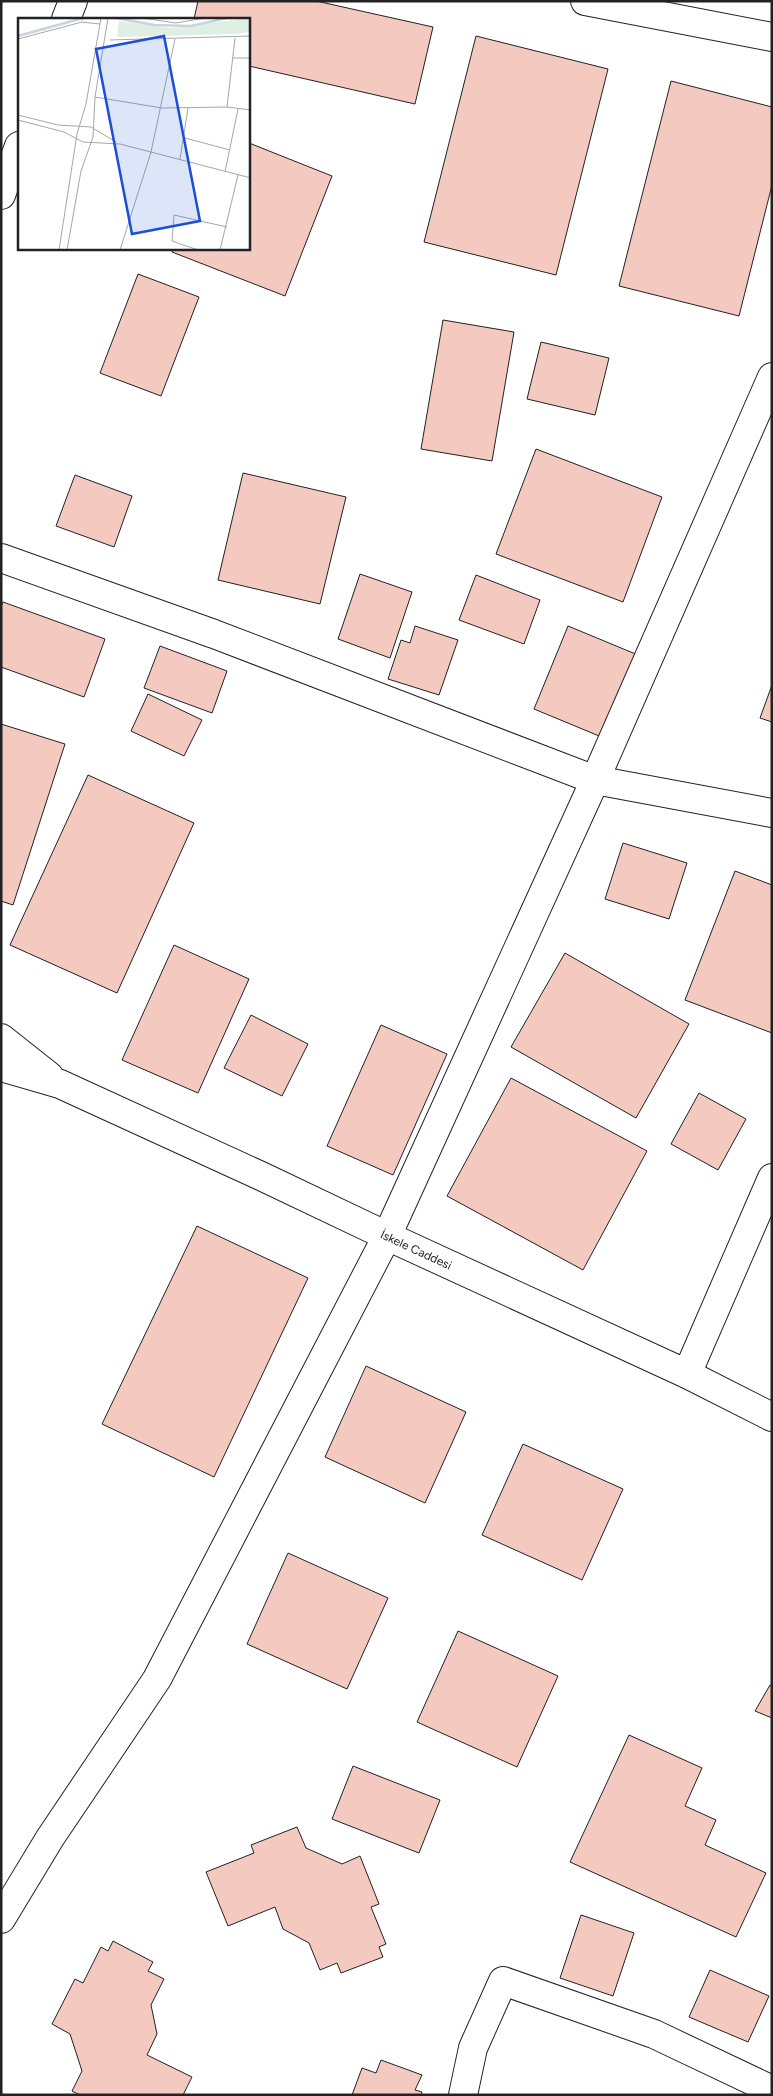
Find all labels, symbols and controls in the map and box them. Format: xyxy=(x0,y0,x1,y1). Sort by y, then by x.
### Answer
inset map xyxy=(18,18,250,250)
street label: İskele Caddesi xyxy=(378,1227,454,1273)

